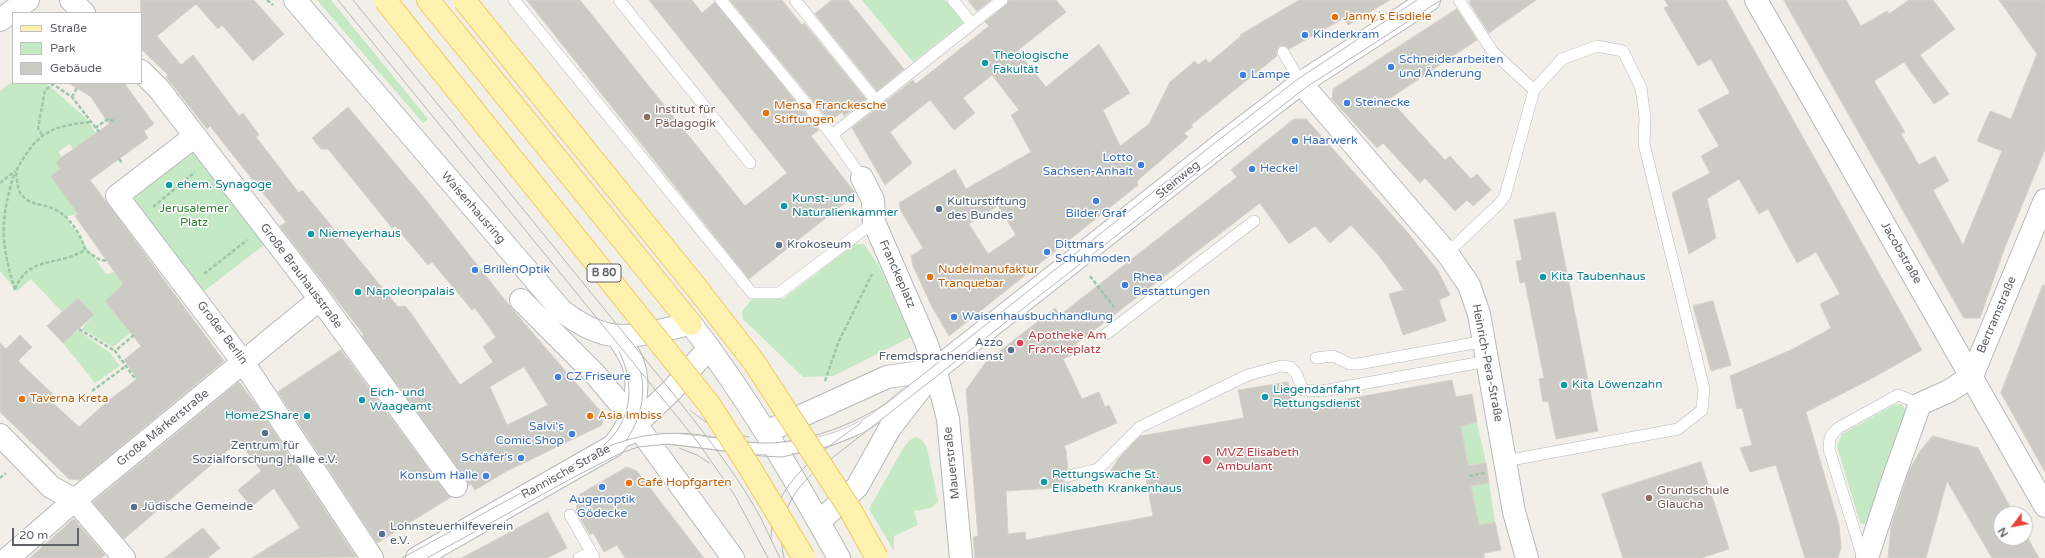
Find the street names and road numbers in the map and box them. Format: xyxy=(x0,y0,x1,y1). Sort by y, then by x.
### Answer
street label: Steinweg xyxy=(1153,158,1203,202)
street label: Waisenhausring xyxy=(438,169,508,247)
street label: Jacobstraße xyxy=(1877,219,1925,287)
street label: Große Brauhausstraße xyxy=(257,221,345,331)
street label: Franckeplatz xyxy=(876,238,918,310)
road number: B 80 xyxy=(587,264,621,282)
street label: Bertramstraße xyxy=(1974,274,2020,356)
street label: Großer Berlin xyxy=(194,299,250,367)
street label: Heinrich-Pera-Straße xyxy=(1468,303,1506,423)
street label: Große Märkerstraße xyxy=(114,386,212,470)
street label: Mauerstraße xyxy=(941,426,963,500)
street label: Rannische Straße xyxy=(519,442,613,502)

